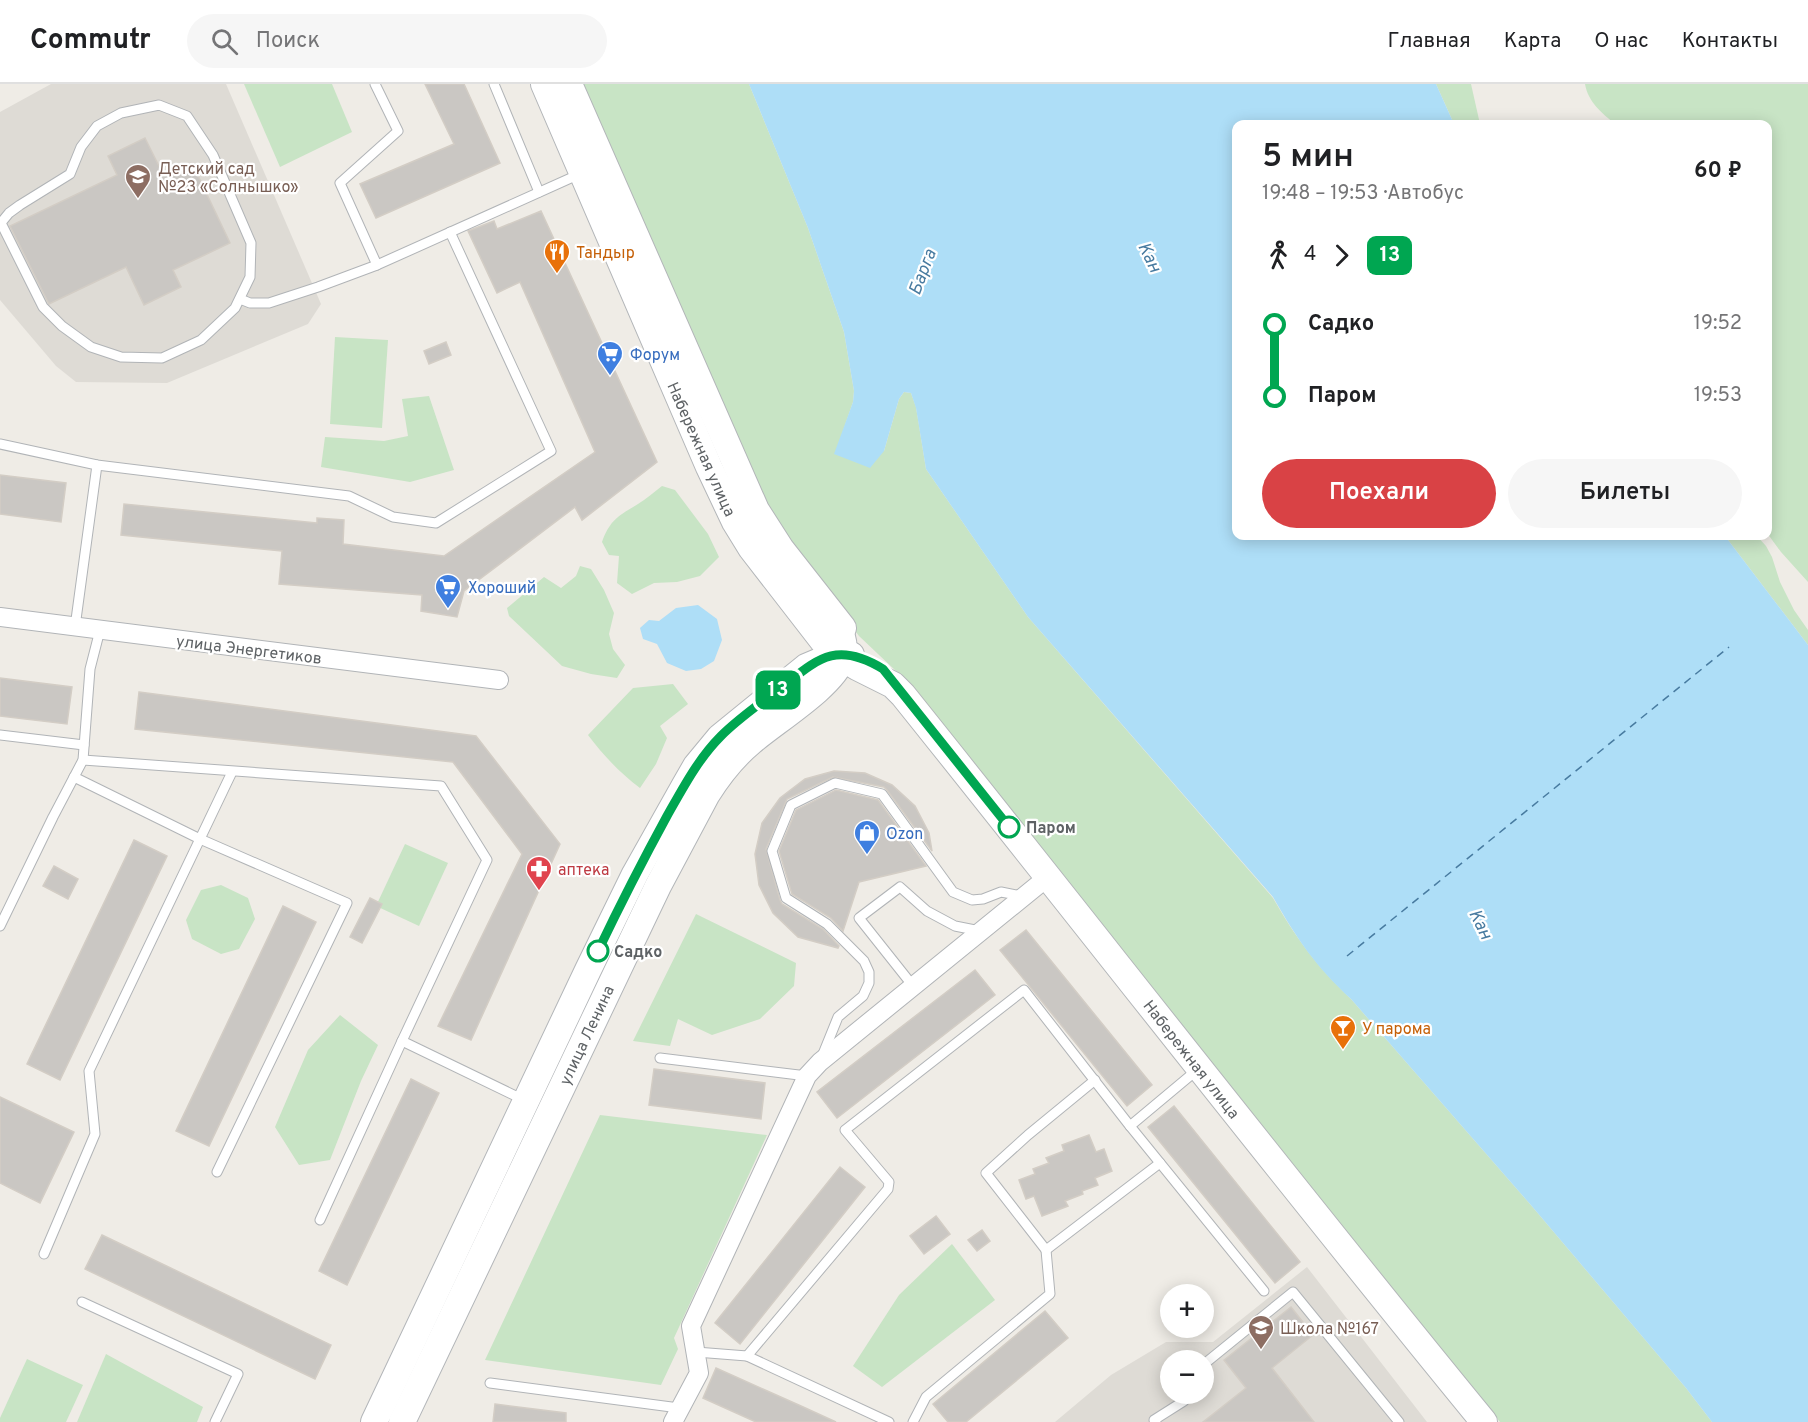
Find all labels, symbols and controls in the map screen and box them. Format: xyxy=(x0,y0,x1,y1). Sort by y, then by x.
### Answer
search box xyxy=(187,14,607,68)
text: Commutr xyxy=(30,23,151,59)
icon: search xyxy=(208,25,241,58)
text: Поиск xyxy=(256,28,320,55)
text: Главная xyxy=(1387,28,1471,55)
text: Карта xyxy=(1504,28,1561,55)
text: О нас xyxy=(1594,28,1649,55)
text: Контакты xyxy=(1682,28,1778,55)
text: 5 мин xyxy=(1262,137,1354,179)
text: 60 ₽ xyxy=(1694,158,1742,185)
place label: Детский сад №23 «Солнышко» xyxy=(158,160,299,198)
school or university icon: Детский сад №23 «Солнышко» xyxy=(123,162,153,200)
text: 19:48 – 19:53 · Автобус xyxy=(1262,181,1464,207)
restaurant icon: Тандыр xyxy=(542,237,572,275)
water label: Кан xyxy=(1132,239,1166,277)
icon: walk xyxy=(1262,239,1295,272)
icon: forward xyxy=(1325,239,1358,272)
text: 4 xyxy=(1304,242,1316,268)
text: 13 xyxy=(1379,242,1400,269)
place label: Тандыр xyxy=(576,244,635,264)
water label: Барга xyxy=(904,246,943,299)
text: Садко xyxy=(1308,311,1374,338)
text: 19:52 xyxy=(1694,311,1742,337)
supermarket icon: Форум xyxy=(595,339,625,377)
place label: Форум xyxy=(630,346,680,366)
street label: Набережная улица xyxy=(662,379,739,520)
text: Паром xyxy=(1308,383,1377,410)
text: 19:53 xyxy=(1694,383,1742,409)
button: Поехали xyxy=(1262,459,1496,528)
button: Билеты xyxy=(1508,459,1742,528)
supermarket icon: Хороший xyxy=(433,572,463,610)
place label: Хороший xyxy=(468,579,536,599)
street label: улица Энергетиков xyxy=(175,632,323,670)
line badge: 13 xyxy=(751,670,805,710)
text: 13 xyxy=(768,677,789,704)
marker: Паром xyxy=(998,816,1020,838)
shop icon: Ozon xyxy=(852,818,882,856)
place label: Паром xyxy=(1026,819,1076,839)
place label: Ozon xyxy=(886,825,923,845)
pharmacy icon: аптека xyxy=(524,854,554,892)
place label: аптека xyxy=(558,861,610,881)
water label: Кан xyxy=(1463,906,1497,944)
marker: Садко xyxy=(587,940,609,962)
place label: Садко xyxy=(614,943,662,963)
street label: улица Ленина xyxy=(556,983,620,1089)
street label: Набережная улица xyxy=(1138,997,1243,1124)
bar icon: У парома xyxy=(1328,1013,1358,1051)
place label: У парома xyxy=(1362,1020,1431,1040)
map controls xyxy=(1160,1284,1214,1404)
button: + xyxy=(1160,1284,1214,1338)
school or university icon: Школа №167 xyxy=(1246,1313,1276,1351)
place label: Школа №167 xyxy=(1280,1320,1379,1340)
button: − xyxy=(1160,1350,1214,1404)

